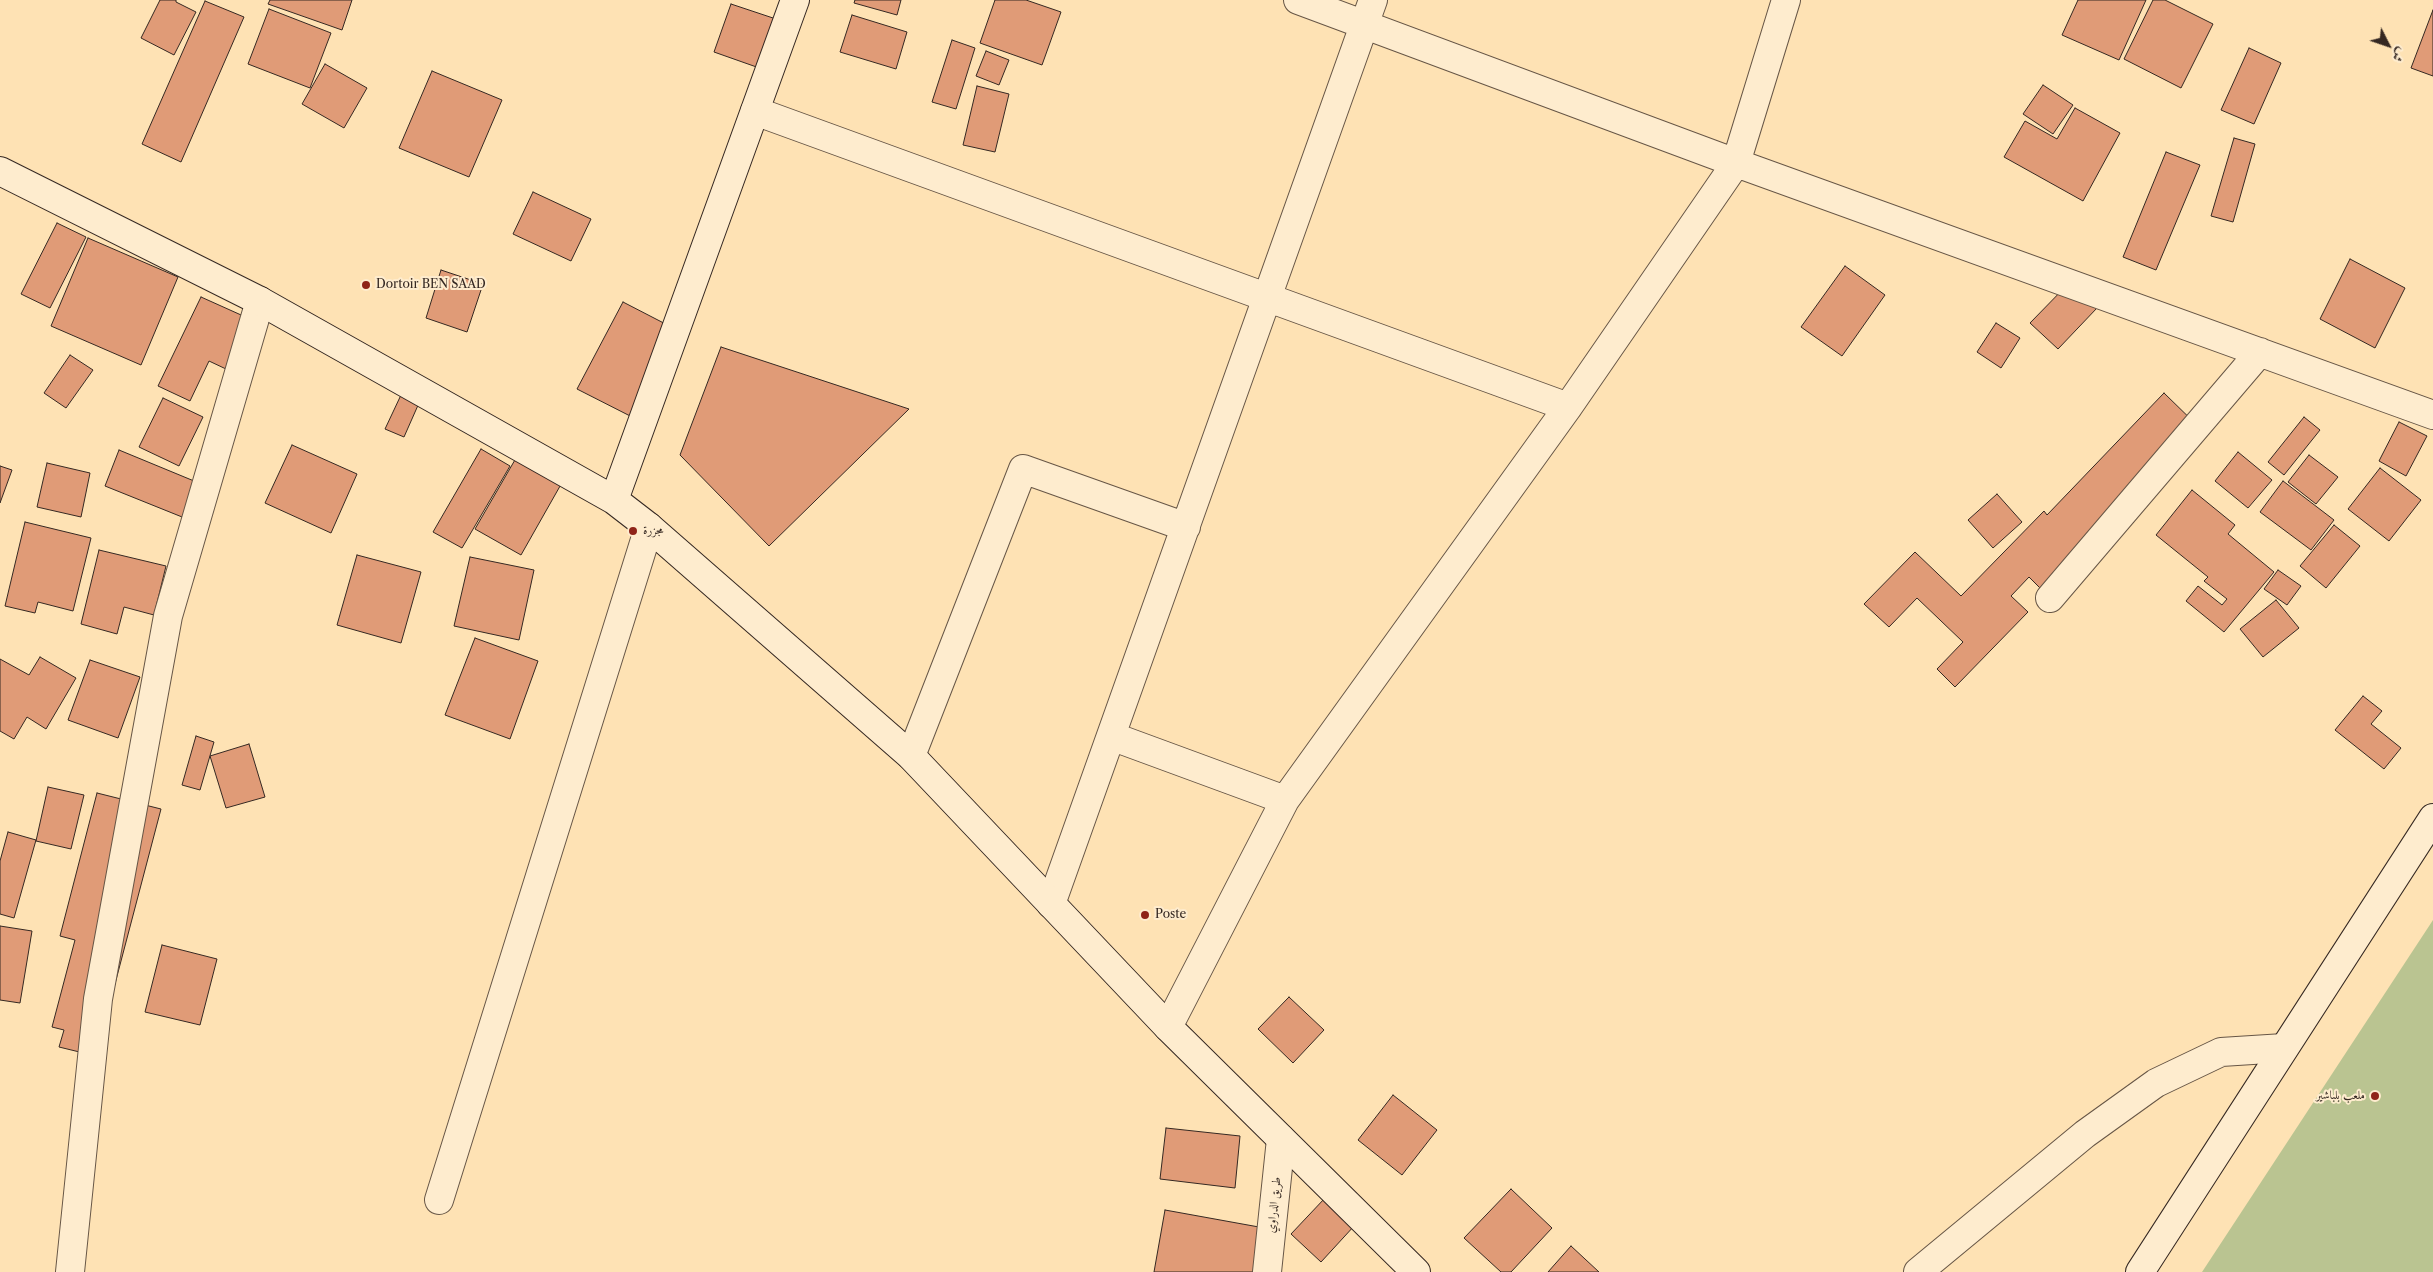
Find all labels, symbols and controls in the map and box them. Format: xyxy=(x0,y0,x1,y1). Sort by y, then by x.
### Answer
north arrow xyxy=(2363,20,2413,70)
text: ش xyxy=(2388,44,2411,66)
place label: Dortoir BEN SAAD xyxy=(376,278,486,292)
marker: Dortoir BEN SAAD xyxy=(360,279,372,291)
place label: مجزرة xyxy=(643,524,664,538)
marker: مجزرة xyxy=(627,525,639,537)
place label: Poste xyxy=(1155,908,1186,922)
marker: Poste xyxy=(1139,909,1151,921)
place label: ملعب بلباشير xyxy=(2316,1089,2365,1103)
marker: ملعب بلباشير xyxy=(2369,1090,2381,1102)
street label: طريق الدراوي xyxy=(1264,1176,1284,1234)

